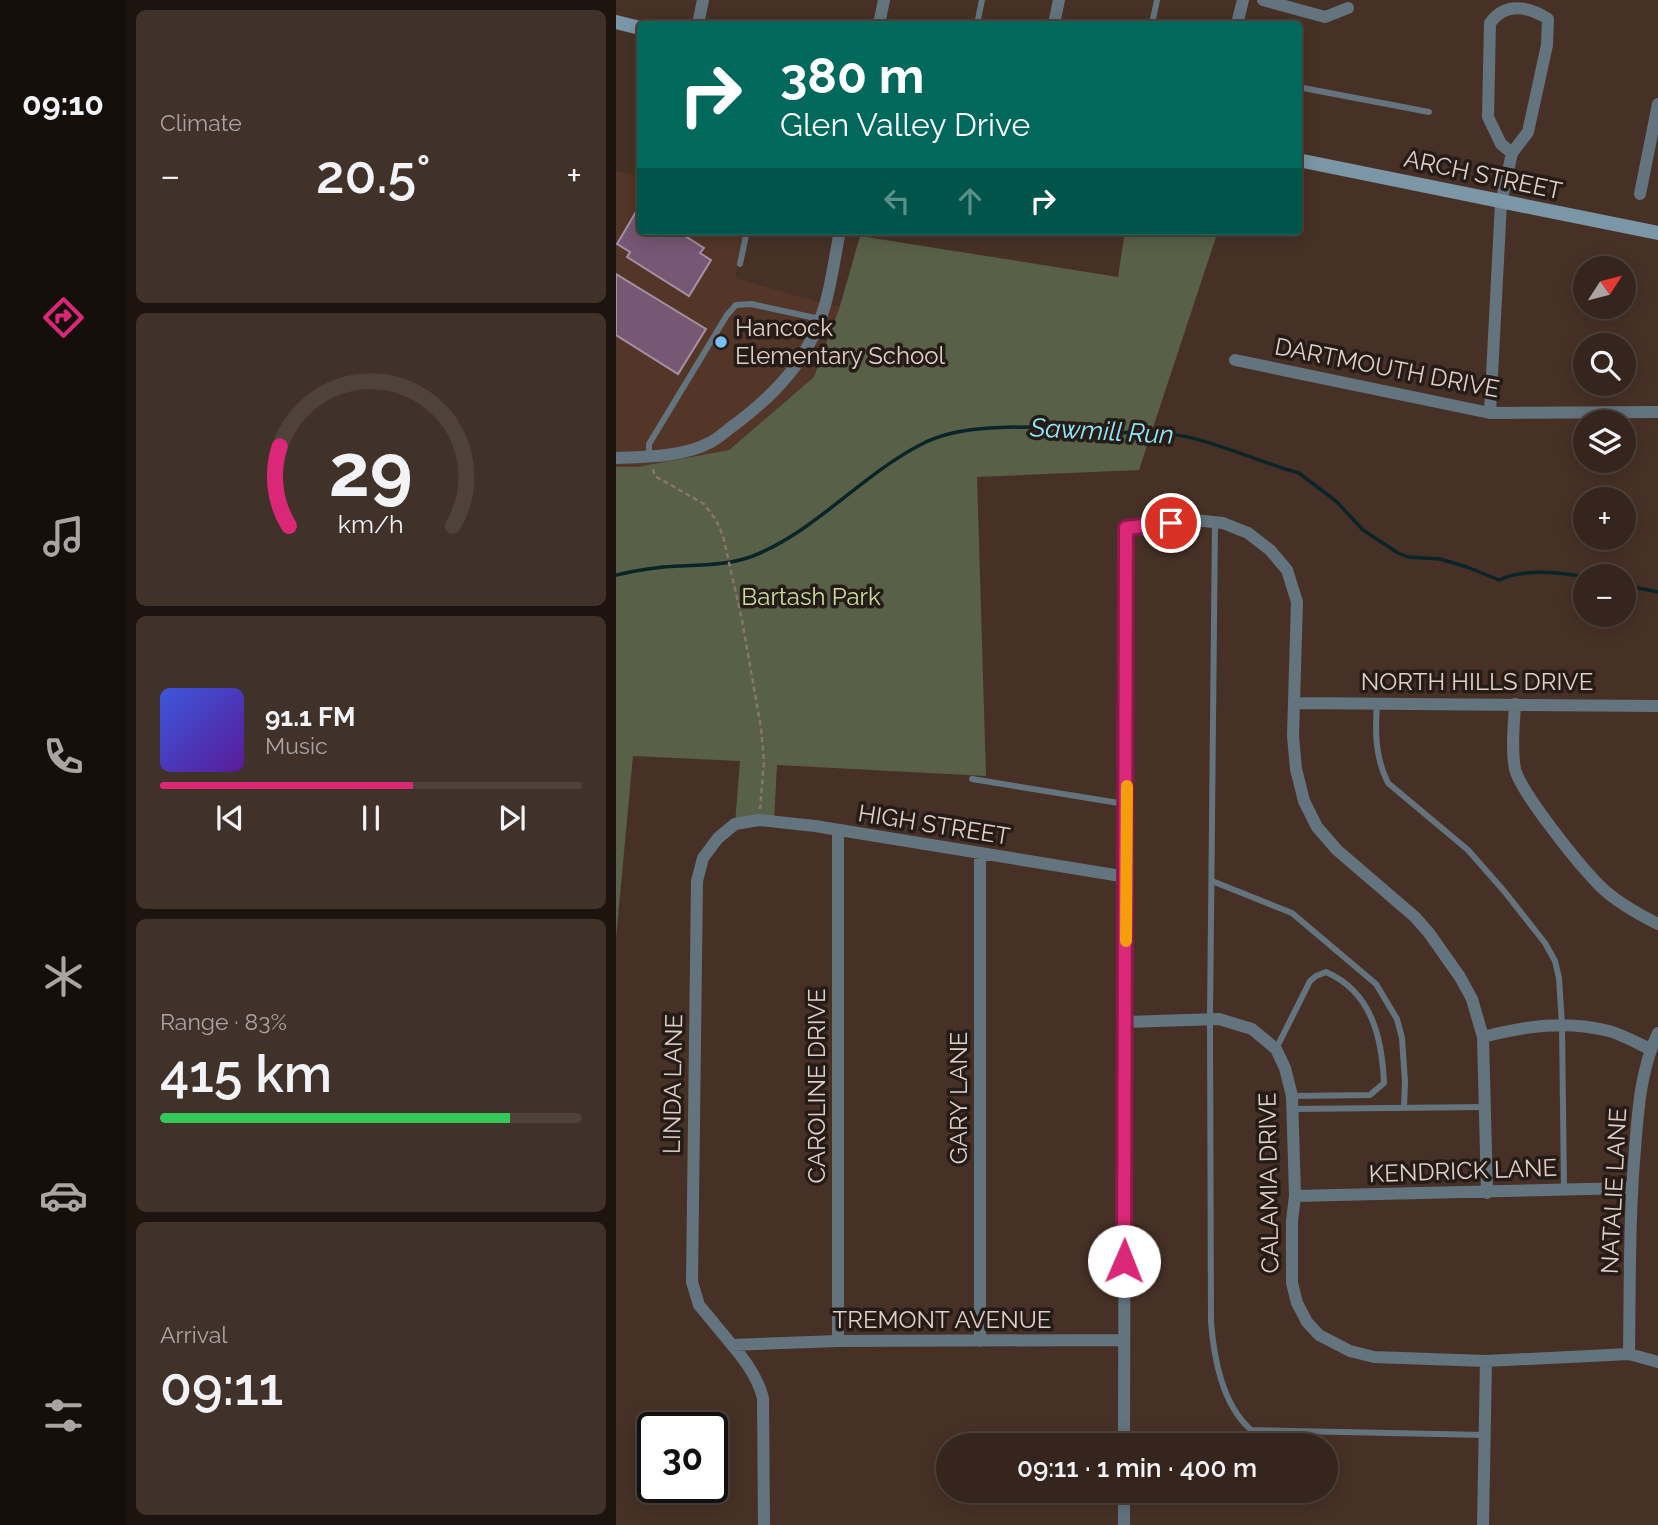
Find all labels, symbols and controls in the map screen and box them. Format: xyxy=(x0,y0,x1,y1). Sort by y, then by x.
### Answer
text: 380 m xyxy=(780,47,924,104)
icon: right xyxy=(665,49,756,140)
text: 09:10 xyxy=(22,85,104,122)
text: Glen Valley Drive xyxy=(780,106,1030,143)
text: Climate xyxy=(160,109,242,136)
text: 20.5° xyxy=(316,144,431,205)
street label: ARCH STREET xyxy=(1401,144,1565,205)
text: − xyxy=(160,153,180,198)
text: + xyxy=(566,153,582,198)
icon: left xyxy=(878,182,916,220)
icon: ahead xyxy=(951,182,989,220)
icon: right xyxy=(1024,182,1062,220)
north arrow xyxy=(1573,256,1636,318)
map controls xyxy=(1573,256,1636,627)
icon: directions xyxy=(39,293,88,342)
place label: Hancock Elementary School xyxy=(735,313,946,370)
street label: DARTMOUTH DRIVE xyxy=(1272,331,1502,404)
button: search xyxy=(1573,333,1636,396)
marker: Hancock Elementary School xyxy=(713,334,729,350)
button: layers xyxy=(1573,410,1636,473)
water label: Sawmill Run xyxy=(1028,412,1175,450)
text: 29 xyxy=(329,428,413,513)
button: + xyxy=(1573,487,1636,550)
pin xyxy=(1141,493,1201,553)
icon: arrive xyxy=(1152,504,1190,542)
text: km/h xyxy=(338,508,404,538)
icon: music xyxy=(39,512,88,561)
button: − xyxy=(1573,564,1636,627)
park label: Bartash Park xyxy=(741,582,881,611)
street label: NORTH HILLS DRIVE xyxy=(1361,667,1593,696)
text: 91.1 FM xyxy=(265,702,356,732)
icon: phone xyxy=(39,732,88,781)
text: Music xyxy=(265,732,328,759)
street label: HIGH STREET xyxy=(856,798,1012,851)
icon: previous xyxy=(211,799,249,837)
icon: pause xyxy=(352,799,390,837)
icon: next xyxy=(493,799,531,837)
icon: climate xyxy=(39,952,88,1001)
street label: CAROLINE DRIVE xyxy=(802,988,831,1184)
text: Range · 83% xyxy=(160,1008,287,1035)
street label: LINDA LANE xyxy=(657,1014,688,1154)
street label: GARY LANE xyxy=(944,1032,973,1164)
text: 415 km xyxy=(160,1043,332,1104)
street label: CALAMIA DRIVE xyxy=(1252,1092,1285,1274)
street label: NATALIE LANE xyxy=(1595,1107,1632,1275)
street label: KENDRICK LANE xyxy=(1368,1153,1558,1188)
icon: car xyxy=(39,1171,88,1220)
position arrow xyxy=(1087,1224,1161,1298)
street label: TREMONT AVENUE xyxy=(833,1305,1051,1334)
text: Arrival xyxy=(160,1321,227,1348)
text: 09:11 xyxy=(160,1356,283,1417)
icon: filters xyxy=(39,1391,88,1440)
speed limit sign: 30 xyxy=(637,1412,728,1503)
text: 09:11 · 1 min · 400 m xyxy=(1017,1453,1257,1483)

